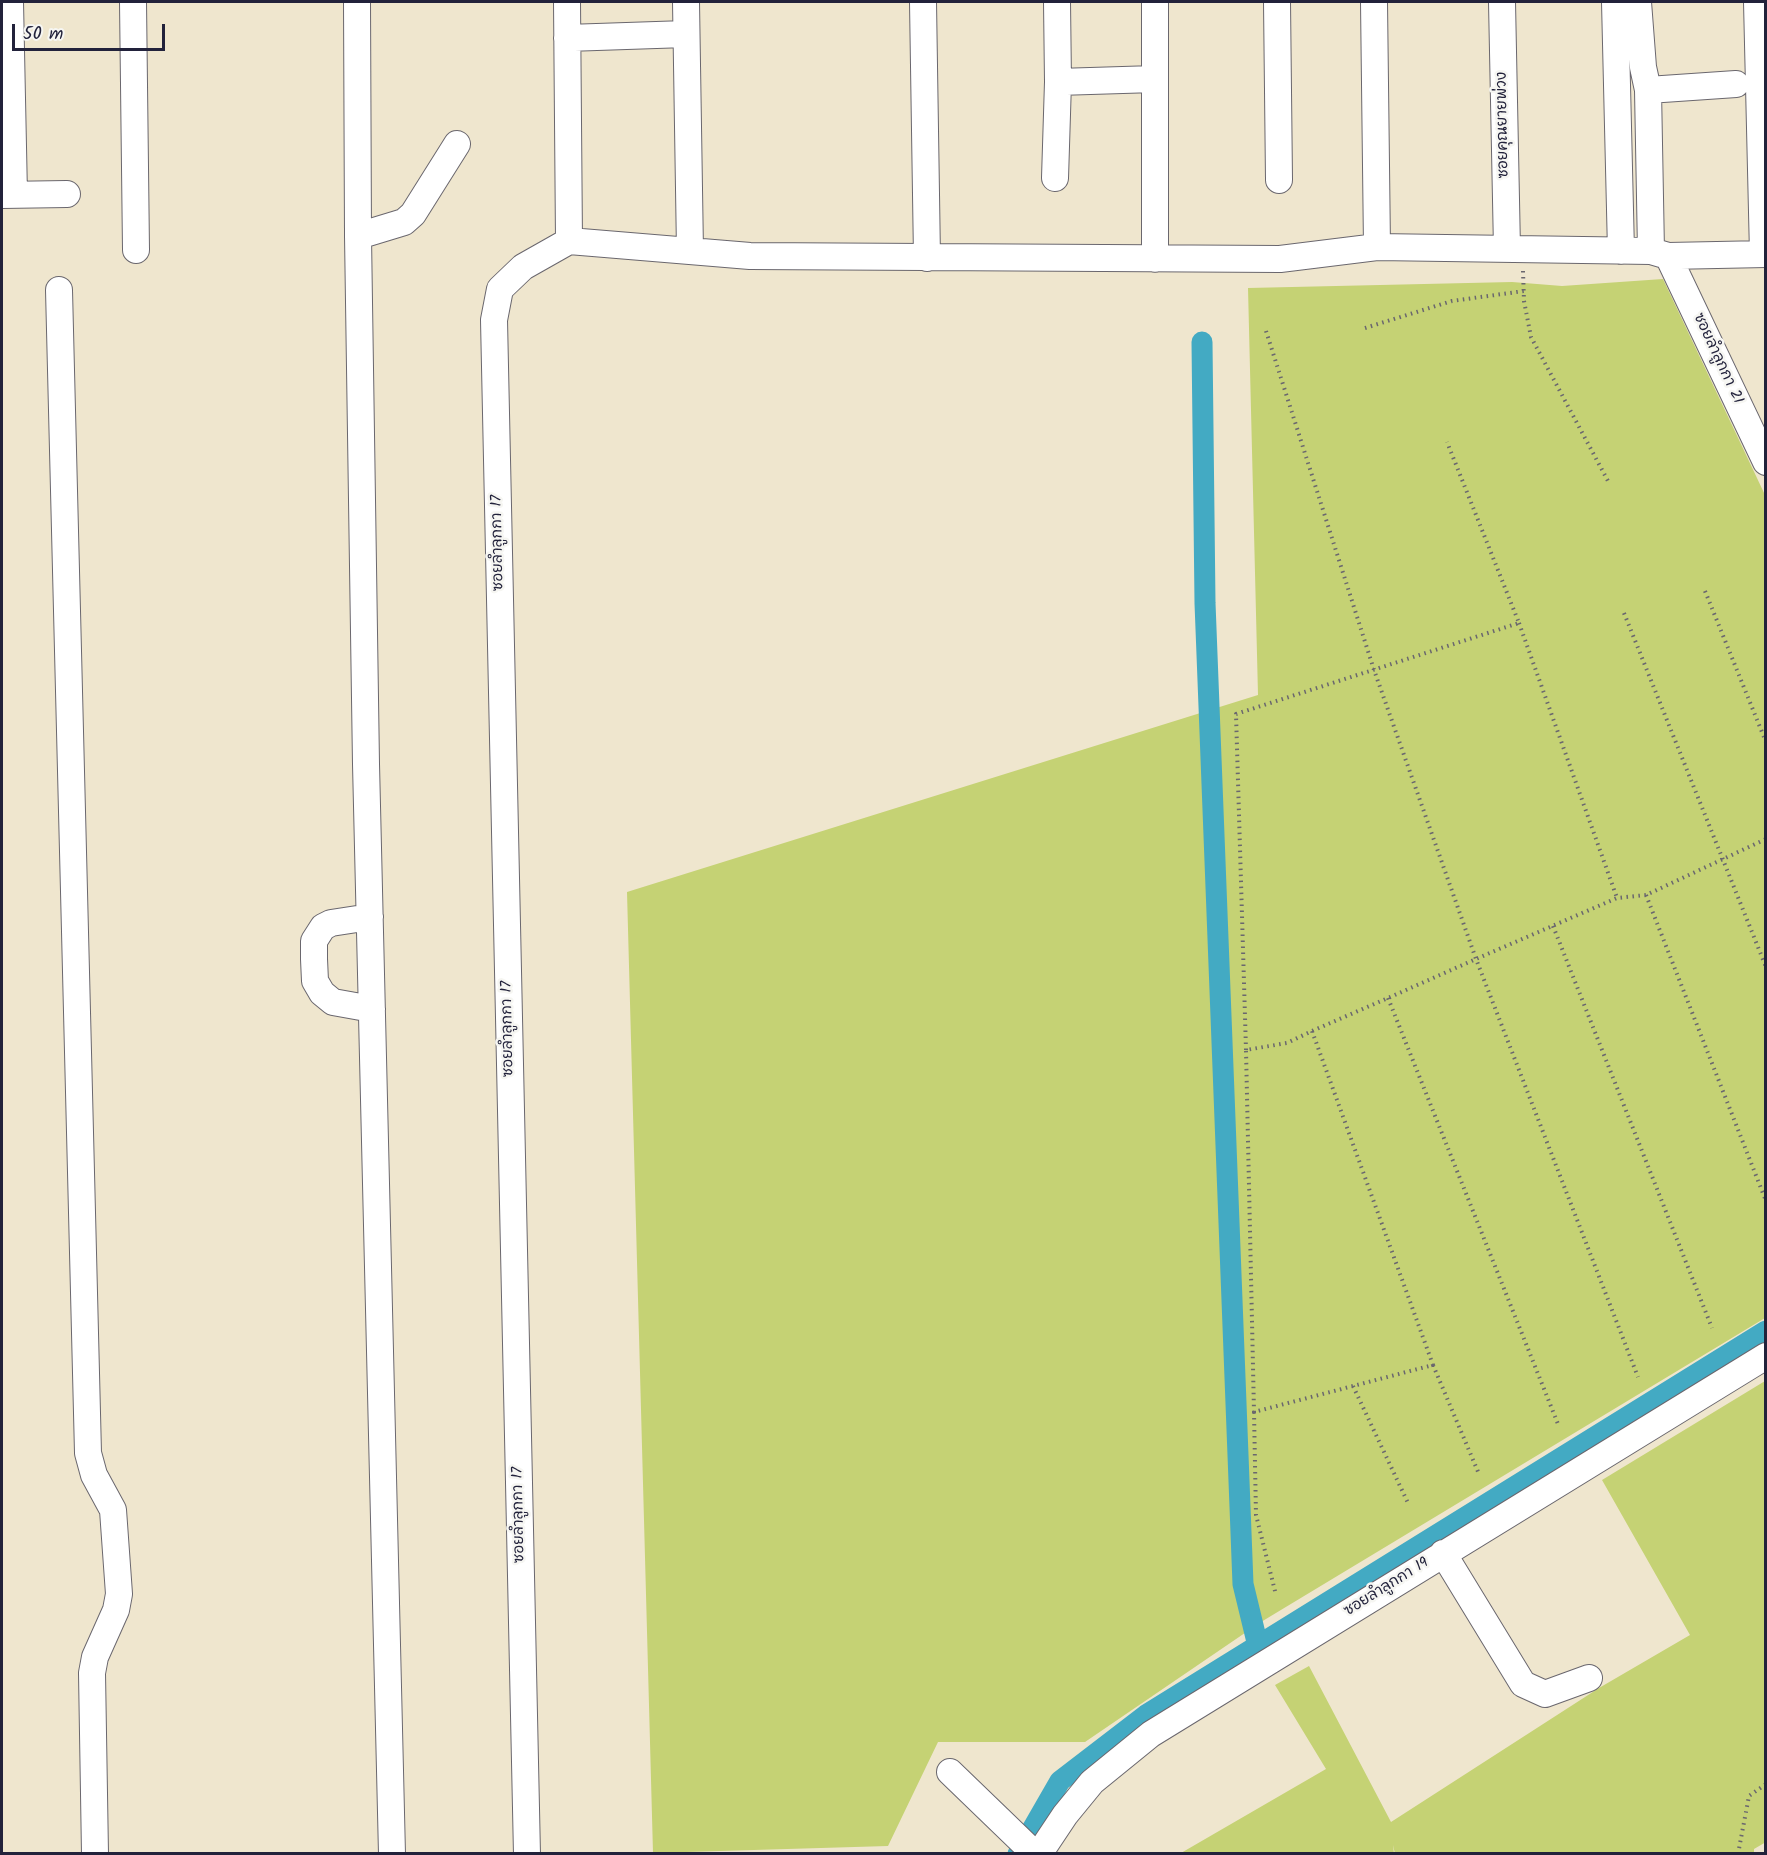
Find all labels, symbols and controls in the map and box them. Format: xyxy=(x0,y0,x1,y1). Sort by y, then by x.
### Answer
scale bar xyxy=(15,12,168,50)
text: 50 m xyxy=(23,20,63,49)
street label: ซอยคุณยายพ่วง xyxy=(1494,71,1514,179)
street label: ซอยลำลูกกา 21 xyxy=(1688,311,1746,407)
street label: ซอยลำลูกกา 17 xyxy=(489,495,509,591)
street label: ซอยลำลูกกา 17 xyxy=(499,981,519,1077)
street label: ซอยลำลูกกา 17 xyxy=(510,1467,530,1563)
street label: ซอยลำลูกกา 19 xyxy=(1341,1555,1433,1621)

